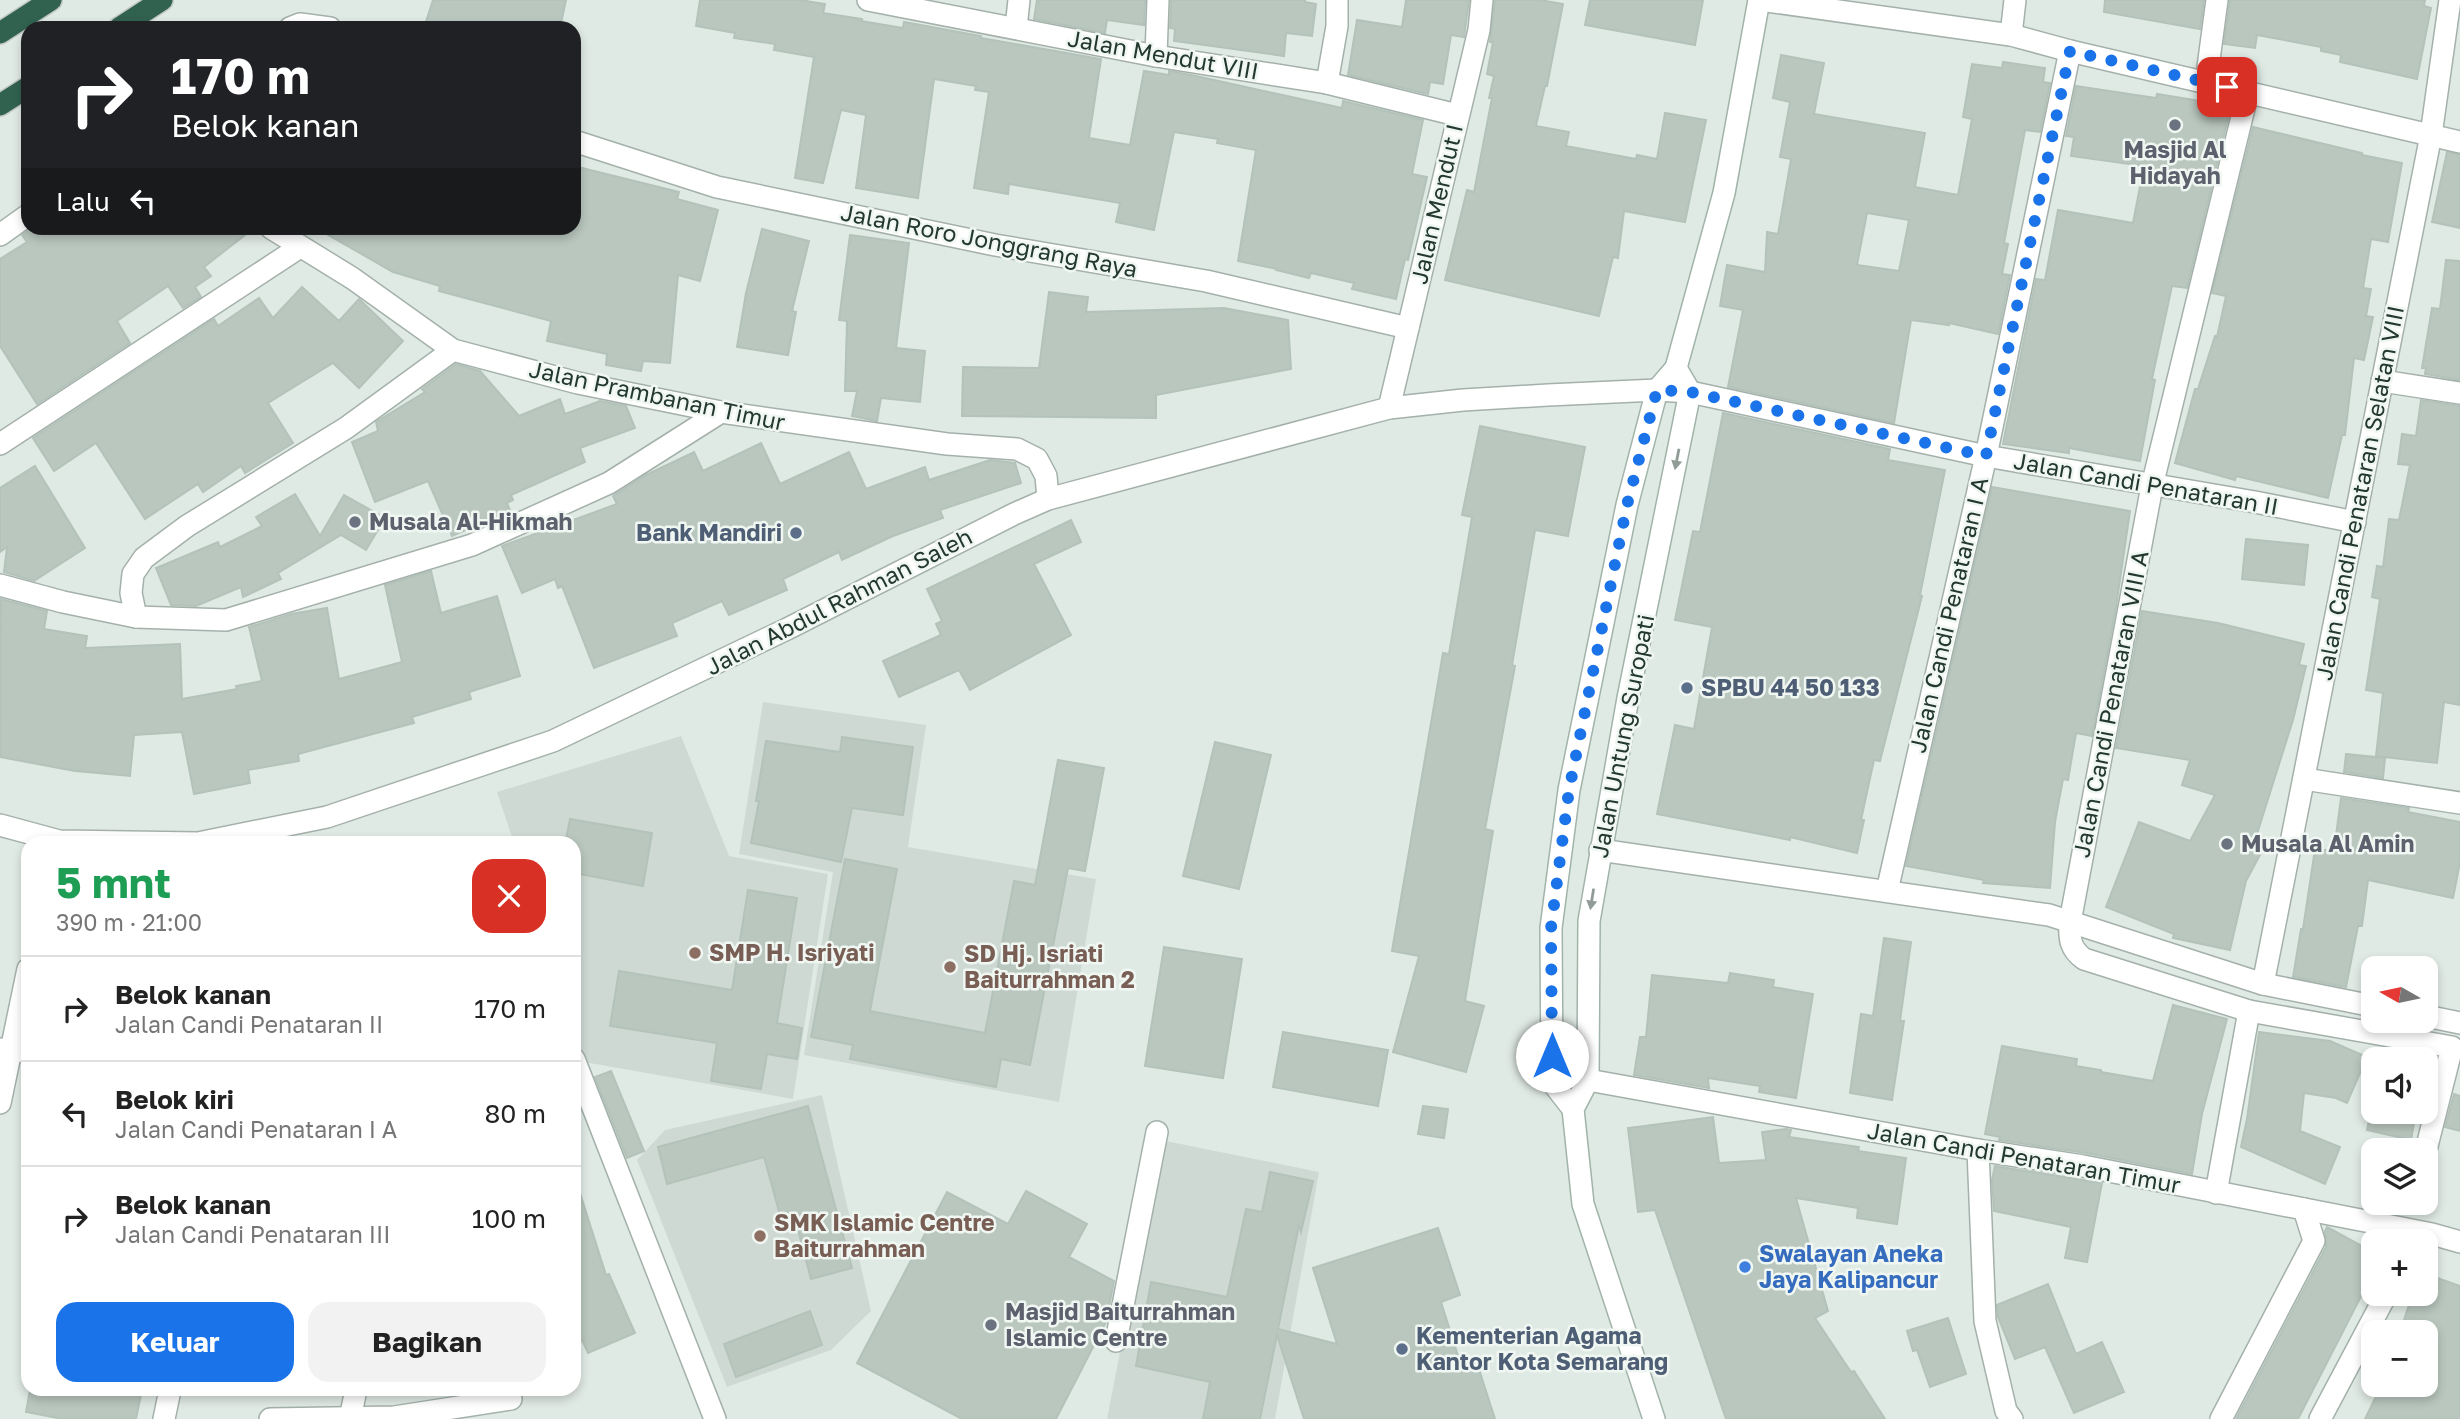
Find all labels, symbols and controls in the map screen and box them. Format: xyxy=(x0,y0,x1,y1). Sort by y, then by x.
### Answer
street label: Jalan Mendut VIII xyxy=(1066,23,1261,85)
text: 170 m xyxy=(171,46,310,105)
icon: right xyxy=(56,49,147,140)
pin xyxy=(2197,57,2257,117)
icon: arrive xyxy=(2208,68,2246,106)
text: Belok kanan xyxy=(171,106,359,144)
marker: Masjid Al Hidayah xyxy=(2167,117,2183,133)
street label: Jalan Mendut I xyxy=(1404,121,1468,287)
place label: Masjid Al Hidayah xyxy=(2124,135,2227,189)
icon: left xyxy=(124,182,162,220)
text: Lalu xyxy=(56,186,110,217)
street label: Jalan Roro Jonggrang Raya xyxy=(839,198,1140,283)
street label: Jalan Candi Penataran Selatan VIII xyxy=(2309,303,2409,683)
street label: Jalan Prambanan Timur xyxy=(527,354,788,436)
street label: Jalan Candi Penataran II xyxy=(2012,446,2281,520)
one-way arrow xyxy=(1671,448,1682,470)
street label: Jalan Candi Penataran I A xyxy=(1903,474,1993,755)
place label: Musala Al-Hikmah xyxy=(369,507,572,535)
marker: Musala Al-Hikmah xyxy=(347,514,363,530)
place label: Bank Mandiri xyxy=(636,518,782,546)
street label: Jalan Abdul Rahman Saleh xyxy=(701,522,976,681)
marker: Bank Mandiri xyxy=(788,525,804,541)
street label: Jalan Candi Penataran VIII A xyxy=(2067,548,2154,860)
street label: Jalan Untung Suropati xyxy=(1585,612,1659,860)
place label: SPBU 44 50 133 xyxy=(1701,673,1880,701)
marker: SPBU 44 50 133 xyxy=(1679,680,1695,696)
place label: Musala Al Amin xyxy=(2241,829,2414,857)
marker: Musala Al Amin xyxy=(2219,836,2235,852)
text: 5 mnt xyxy=(56,857,171,907)
button: close xyxy=(472,859,546,933)
one-way arrow xyxy=(1586,888,1597,910)
text: 390 m · 21:00 xyxy=(56,908,202,936)
place label: SMP H. Isriyati xyxy=(709,938,874,966)
place label: SD Hj. Isriati Baiturrahman 2 xyxy=(964,939,1135,993)
marker: SMP H. Isriyati xyxy=(687,945,703,961)
north arrow xyxy=(2361,956,2438,1032)
map controls xyxy=(2361,956,2438,1397)
marker: SD Hj. Isriati Baiturrahman 2 xyxy=(942,959,958,975)
text: Belok kanan xyxy=(115,979,271,1010)
icon: right xyxy=(56,990,94,1028)
text: 170 m xyxy=(474,993,546,1024)
text: Jalan Candi Penataran II xyxy=(115,1010,383,1038)
position arrow xyxy=(1515,1019,1589,1093)
button: sound xyxy=(2361,1047,2438,1124)
text: Belok kiri xyxy=(115,1084,234,1115)
icon: left xyxy=(56,1095,94,1133)
text: 80 m xyxy=(485,1098,546,1129)
text: Jalan Candi Penataran I A xyxy=(115,1115,397,1143)
street label: Jalan Candi Penataran Timur xyxy=(1865,1116,2183,1198)
button: layers xyxy=(2361,1138,2438,1215)
text: Belok kanan xyxy=(115,1189,271,1220)
icon: right xyxy=(56,1200,94,1238)
text: 100 m xyxy=(472,1203,546,1234)
place label: SMK Islamic Centre Baiturrahman xyxy=(774,1208,995,1262)
text: Jalan Candi Penataran III xyxy=(115,1220,390,1248)
marker: SMK Islamic Centre Baiturrahman xyxy=(752,1228,768,1244)
button: + xyxy=(2361,1229,2438,1306)
place label: Swalayan Aneka Jaya Kalipancur xyxy=(1759,1239,1943,1293)
marker: Swalayan Aneka Jaya Kalipancur xyxy=(1737,1259,1753,1275)
place label: Masjid Baiturrahman Islamic Centre xyxy=(1005,1297,1235,1351)
button: Keluar xyxy=(56,1302,294,1382)
button: Bagikan xyxy=(308,1302,546,1382)
marker: Masjid Baiturrahman Islamic Centre xyxy=(983,1317,999,1333)
button: − xyxy=(2361,1320,2438,1397)
place label: Kementerian Agama Kantor Kota Semarang xyxy=(1416,1321,1668,1375)
marker: Kementerian Agama Kantor Kota Semarang xyxy=(1394,1341,1410,1357)

